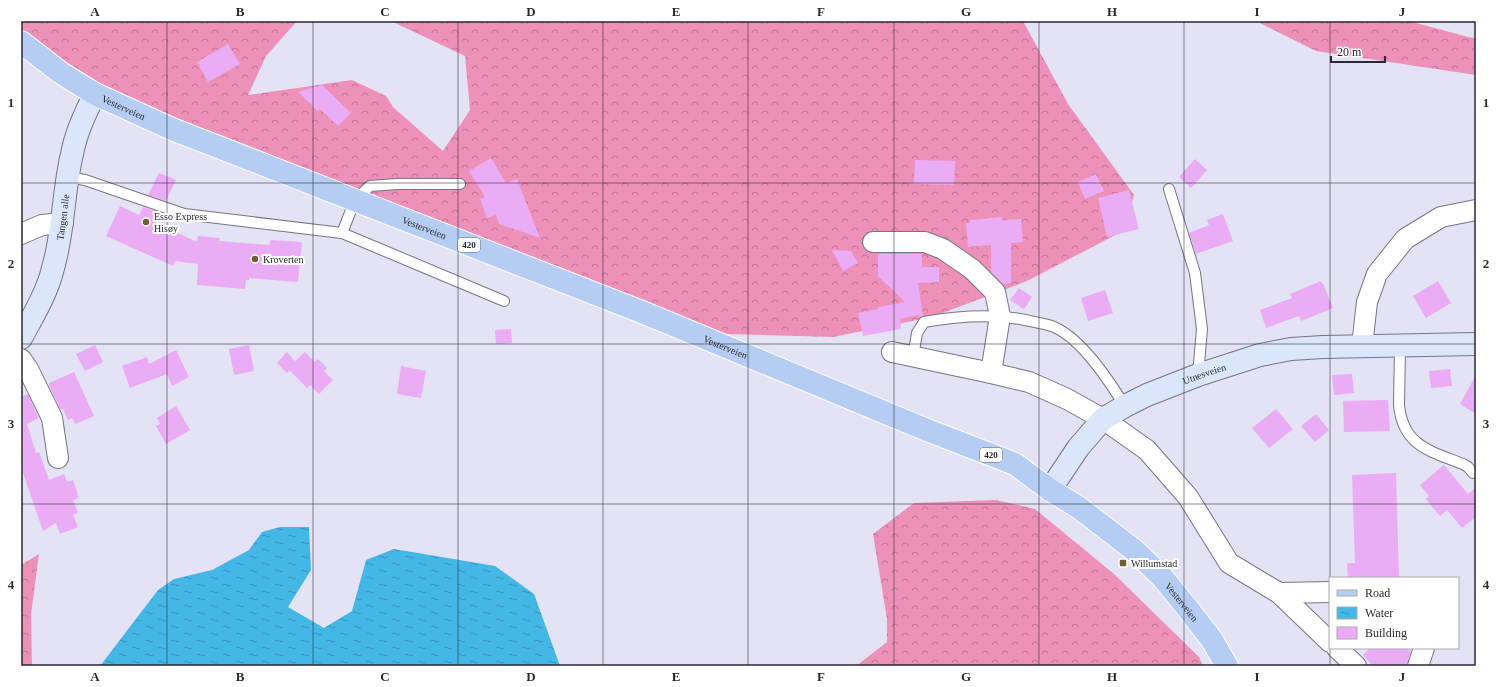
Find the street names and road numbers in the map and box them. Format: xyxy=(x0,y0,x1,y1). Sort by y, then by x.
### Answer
street label: Vesterveien xyxy=(100,93,147,122)
street label: Tangen alle xyxy=(54,193,71,241)
street label: Vesterveien xyxy=(400,214,448,241)
road number: 420 xyxy=(458,238,480,252)
street label: Vesterveien xyxy=(702,333,749,361)
street label: Utnesveien xyxy=(1181,361,1227,387)
road number: 420 xyxy=(980,448,1002,462)
street label: Vesterveien xyxy=(1163,580,1200,624)

